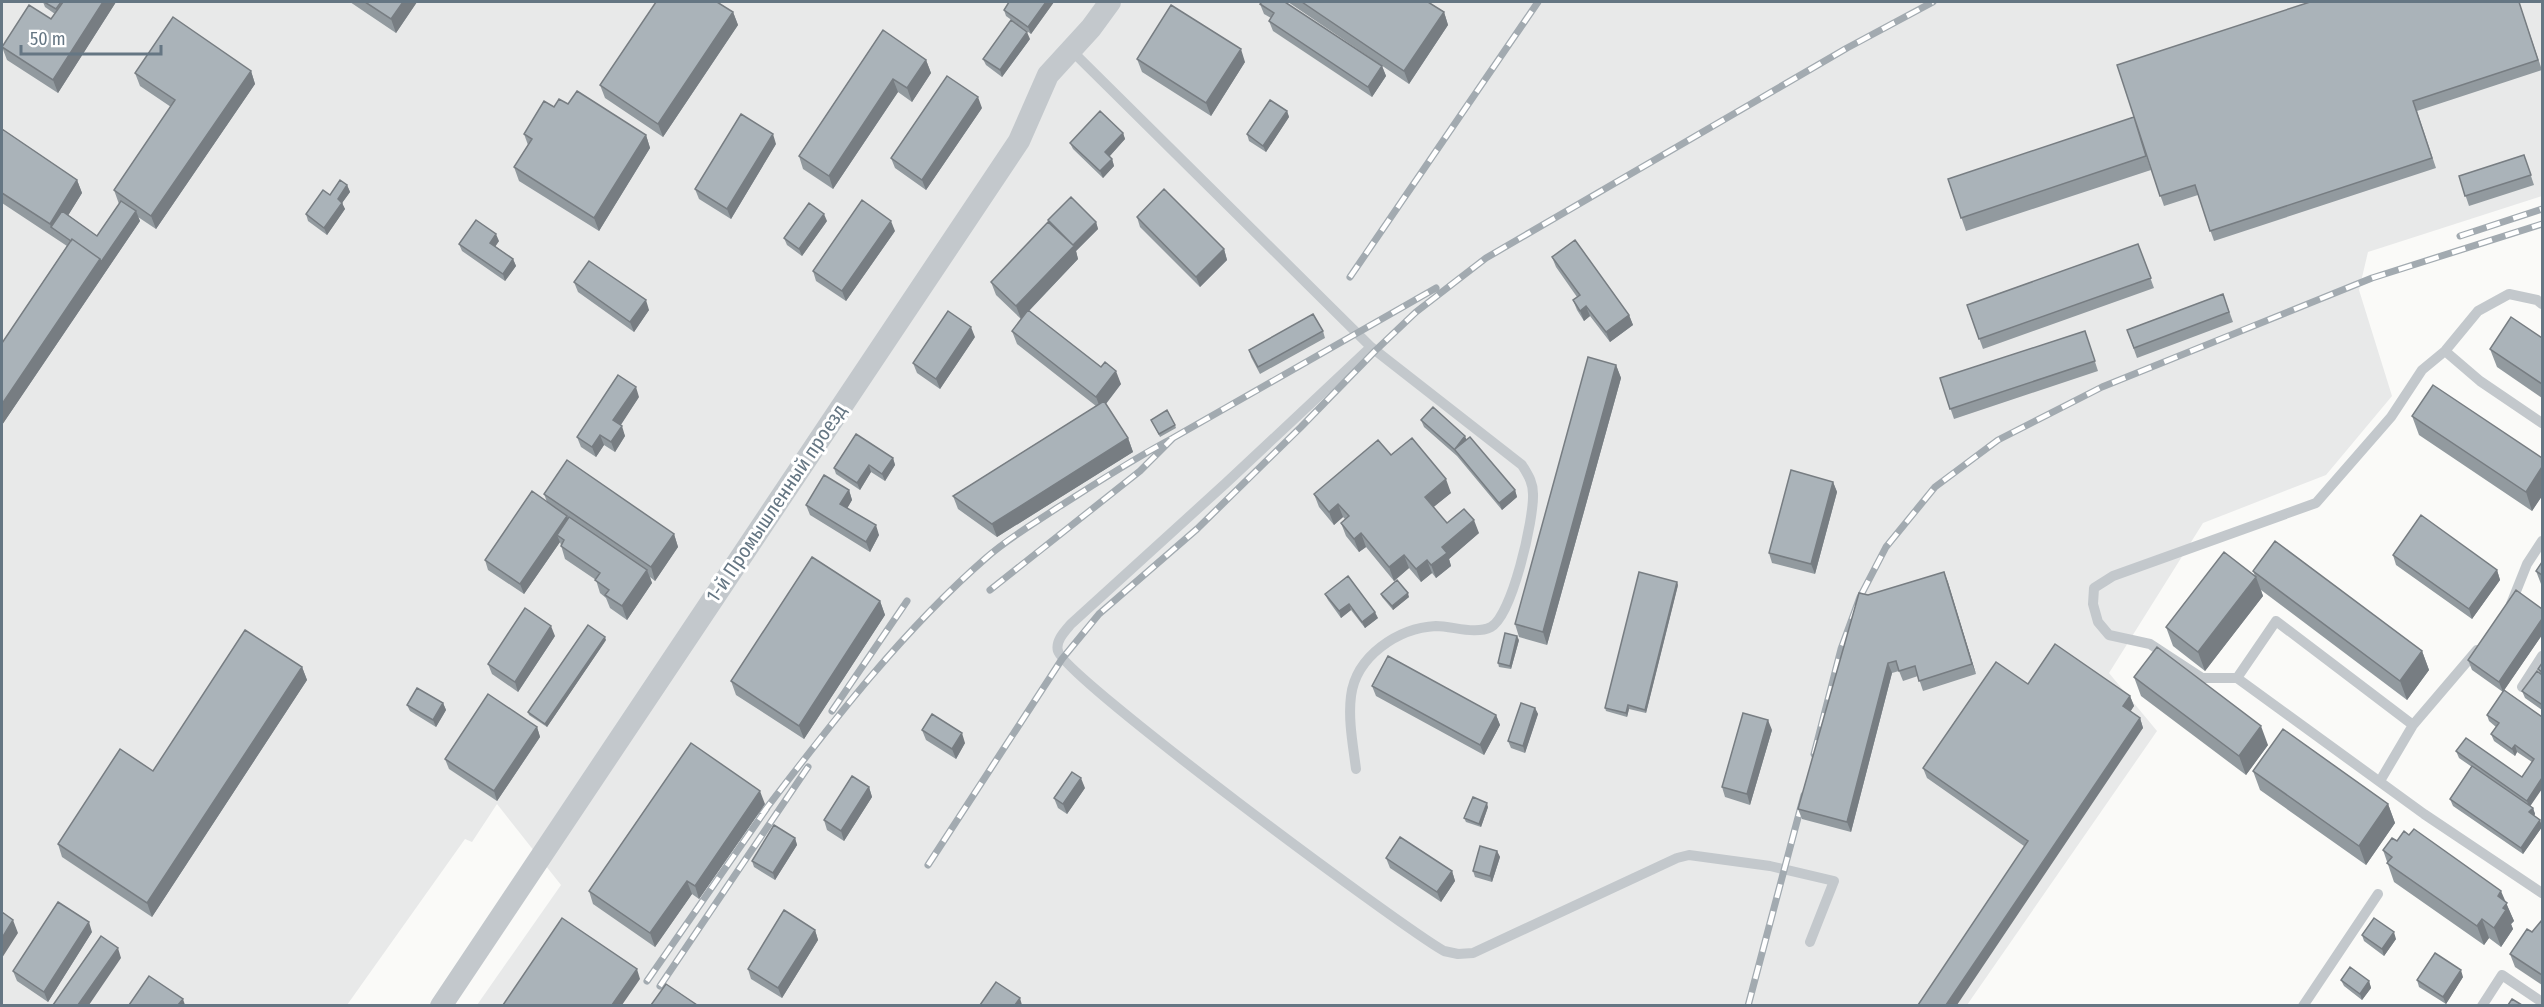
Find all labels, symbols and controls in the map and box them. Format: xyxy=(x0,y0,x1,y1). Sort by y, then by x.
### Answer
scale bar xyxy=(21,18,160,56)
text: 50 m xyxy=(30,28,66,50)
street label: 1-й Промышленный проезд xyxy=(701,399,851,607)

